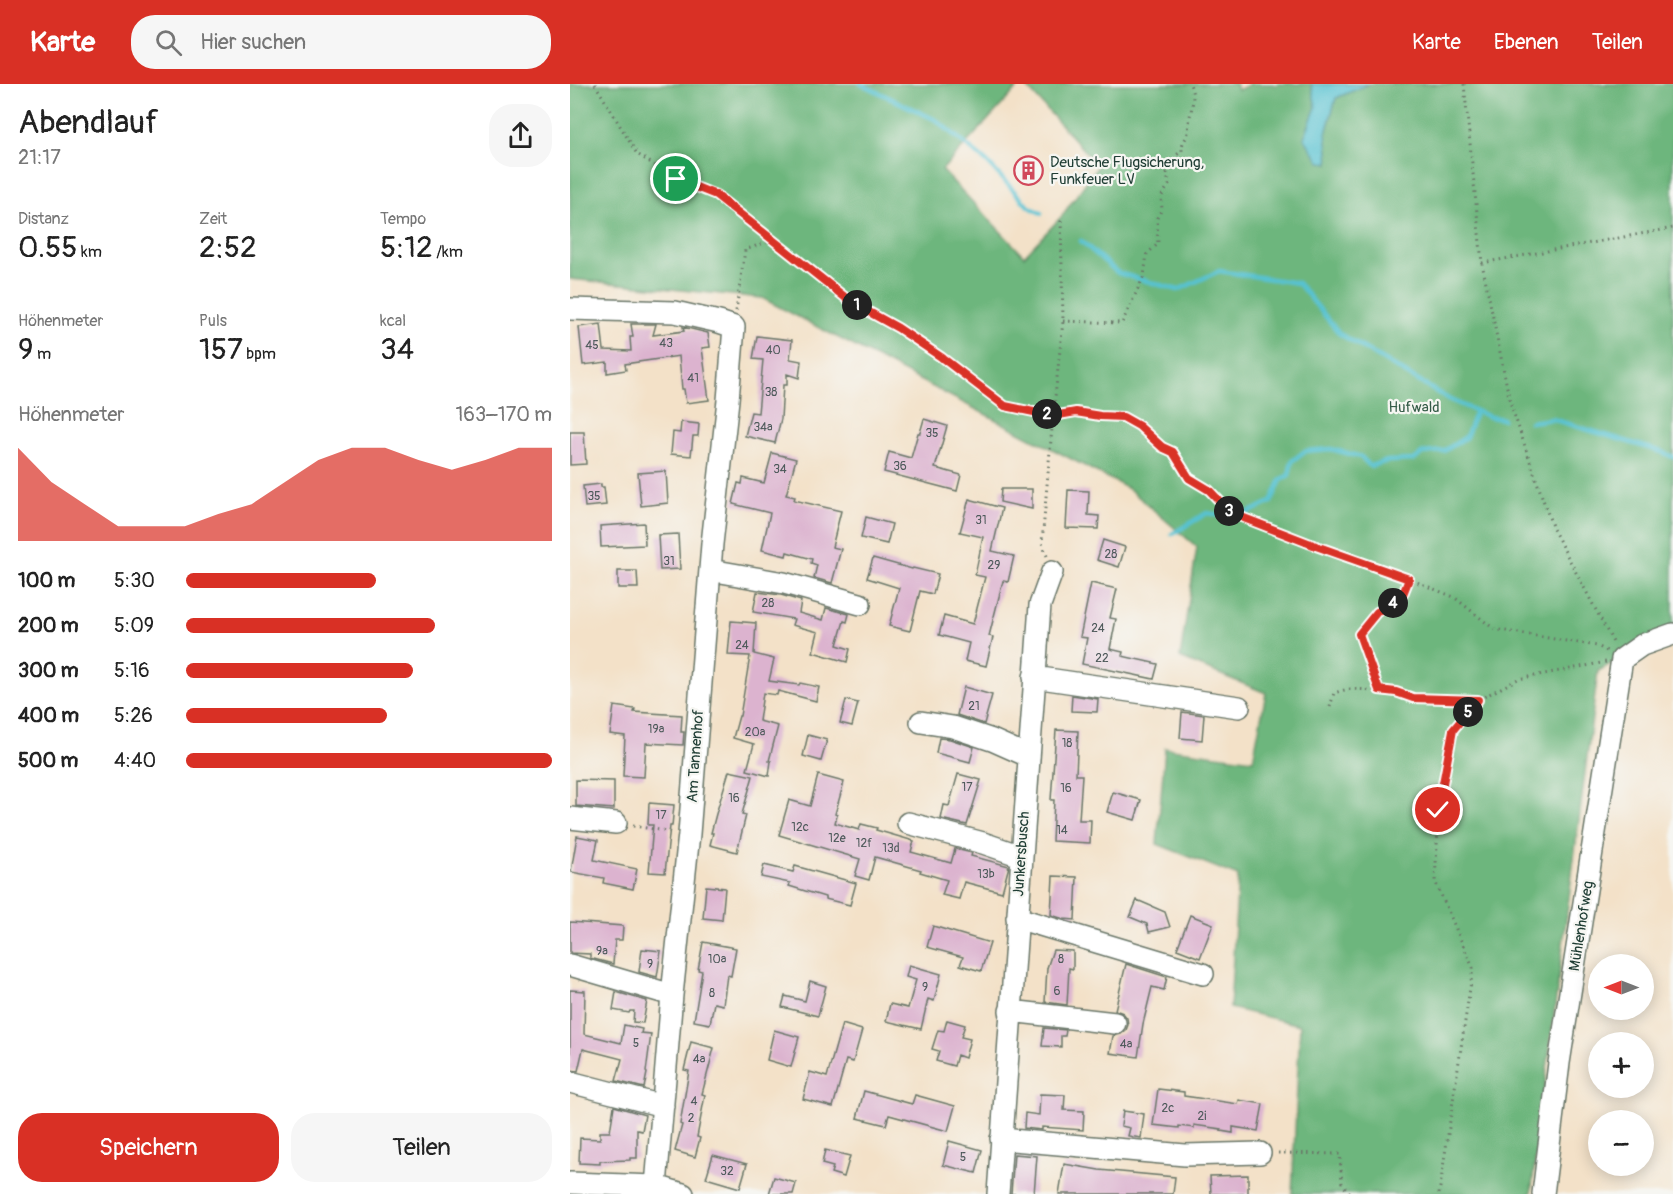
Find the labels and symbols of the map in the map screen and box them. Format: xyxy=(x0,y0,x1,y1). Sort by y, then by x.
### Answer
pin xyxy=(650,153,701,204)
place label: Deutsche Flugsicherung, Funkfeuer LV xyxy=(1050,153,1204,189)
building icon: Deutsche Flugsicherung, Funkfeuer LV xyxy=(1013,155,1045,187)
pin: 1 xyxy=(842,290,872,320)
house number: 43 xyxy=(659,336,673,351)
house number: 45 xyxy=(585,338,599,353)
house number: 40 xyxy=(765,343,781,358)
house number: 41 xyxy=(687,371,699,386)
house number: 38 xyxy=(765,385,777,400)
park label: Hufwald xyxy=(1388,398,1440,417)
pin: 2 xyxy=(1032,399,1062,429)
house number: 34a xyxy=(753,420,773,435)
house number: 35 xyxy=(925,426,939,441)
house number: 36 xyxy=(893,459,907,474)
house number: 34 xyxy=(773,462,787,477)
house number: 35 xyxy=(587,489,601,504)
pin: 3 xyxy=(1214,496,1244,526)
house number: 31 xyxy=(975,513,987,528)
house number: 28 xyxy=(1105,547,1117,562)
house number: 31 xyxy=(663,554,675,569)
house number: 29 xyxy=(988,558,1000,573)
pin: 4 xyxy=(1378,588,1408,618)
house number: 28 xyxy=(762,596,774,611)
house number: 24 xyxy=(1091,621,1105,636)
house number: 24 xyxy=(735,638,749,653)
house number: 22 xyxy=(1095,651,1109,666)
pin: 5 xyxy=(1453,697,1483,727)
house number: 21 xyxy=(968,699,980,714)
street label: Am Tannenhof xyxy=(683,709,708,803)
house number: 19a xyxy=(648,722,665,737)
house number: 20a xyxy=(745,725,766,740)
house number: 18 xyxy=(1062,736,1072,751)
house number: 17 xyxy=(961,780,973,795)
house number: 16 xyxy=(1060,781,1072,796)
pin xyxy=(1412,784,1463,835)
house number: 16 xyxy=(728,791,740,806)
house number: 17 xyxy=(655,808,667,823)
street label: Junkersbusch xyxy=(1009,811,1034,897)
house number: 12c xyxy=(791,820,809,835)
house number: 14 xyxy=(1056,823,1068,838)
house number: 12e xyxy=(828,831,846,846)
house number: 12f xyxy=(856,836,872,851)
house number: 13d xyxy=(882,841,900,856)
house number: 13b xyxy=(977,867,995,882)
street label: Mühlenhofweg xyxy=(1565,880,1598,973)
house number: 9a xyxy=(596,944,608,959)
house number: 10a xyxy=(708,952,727,967)
house number: 8 xyxy=(1058,952,1064,967)
north arrow xyxy=(1588,954,1654,1020)
house number: 9 xyxy=(647,957,653,972)
house number: 9 xyxy=(922,980,928,995)
house number: 6 xyxy=(1054,984,1061,999)
house number: 8 xyxy=(709,986,715,1001)
house number: 5 xyxy=(633,1036,639,1051)
house number: 4a xyxy=(1120,1037,1133,1052)
house number: 4a xyxy=(693,1052,706,1067)
house number: 4 xyxy=(691,1094,698,1109)
house number: 2c xyxy=(1162,1101,1174,1116)
house number: 2i xyxy=(1198,1109,1206,1124)
house number: 2 xyxy=(688,1111,695,1126)
house number: 5 xyxy=(960,1150,966,1165)
house number: 32 xyxy=(720,1164,734,1179)

